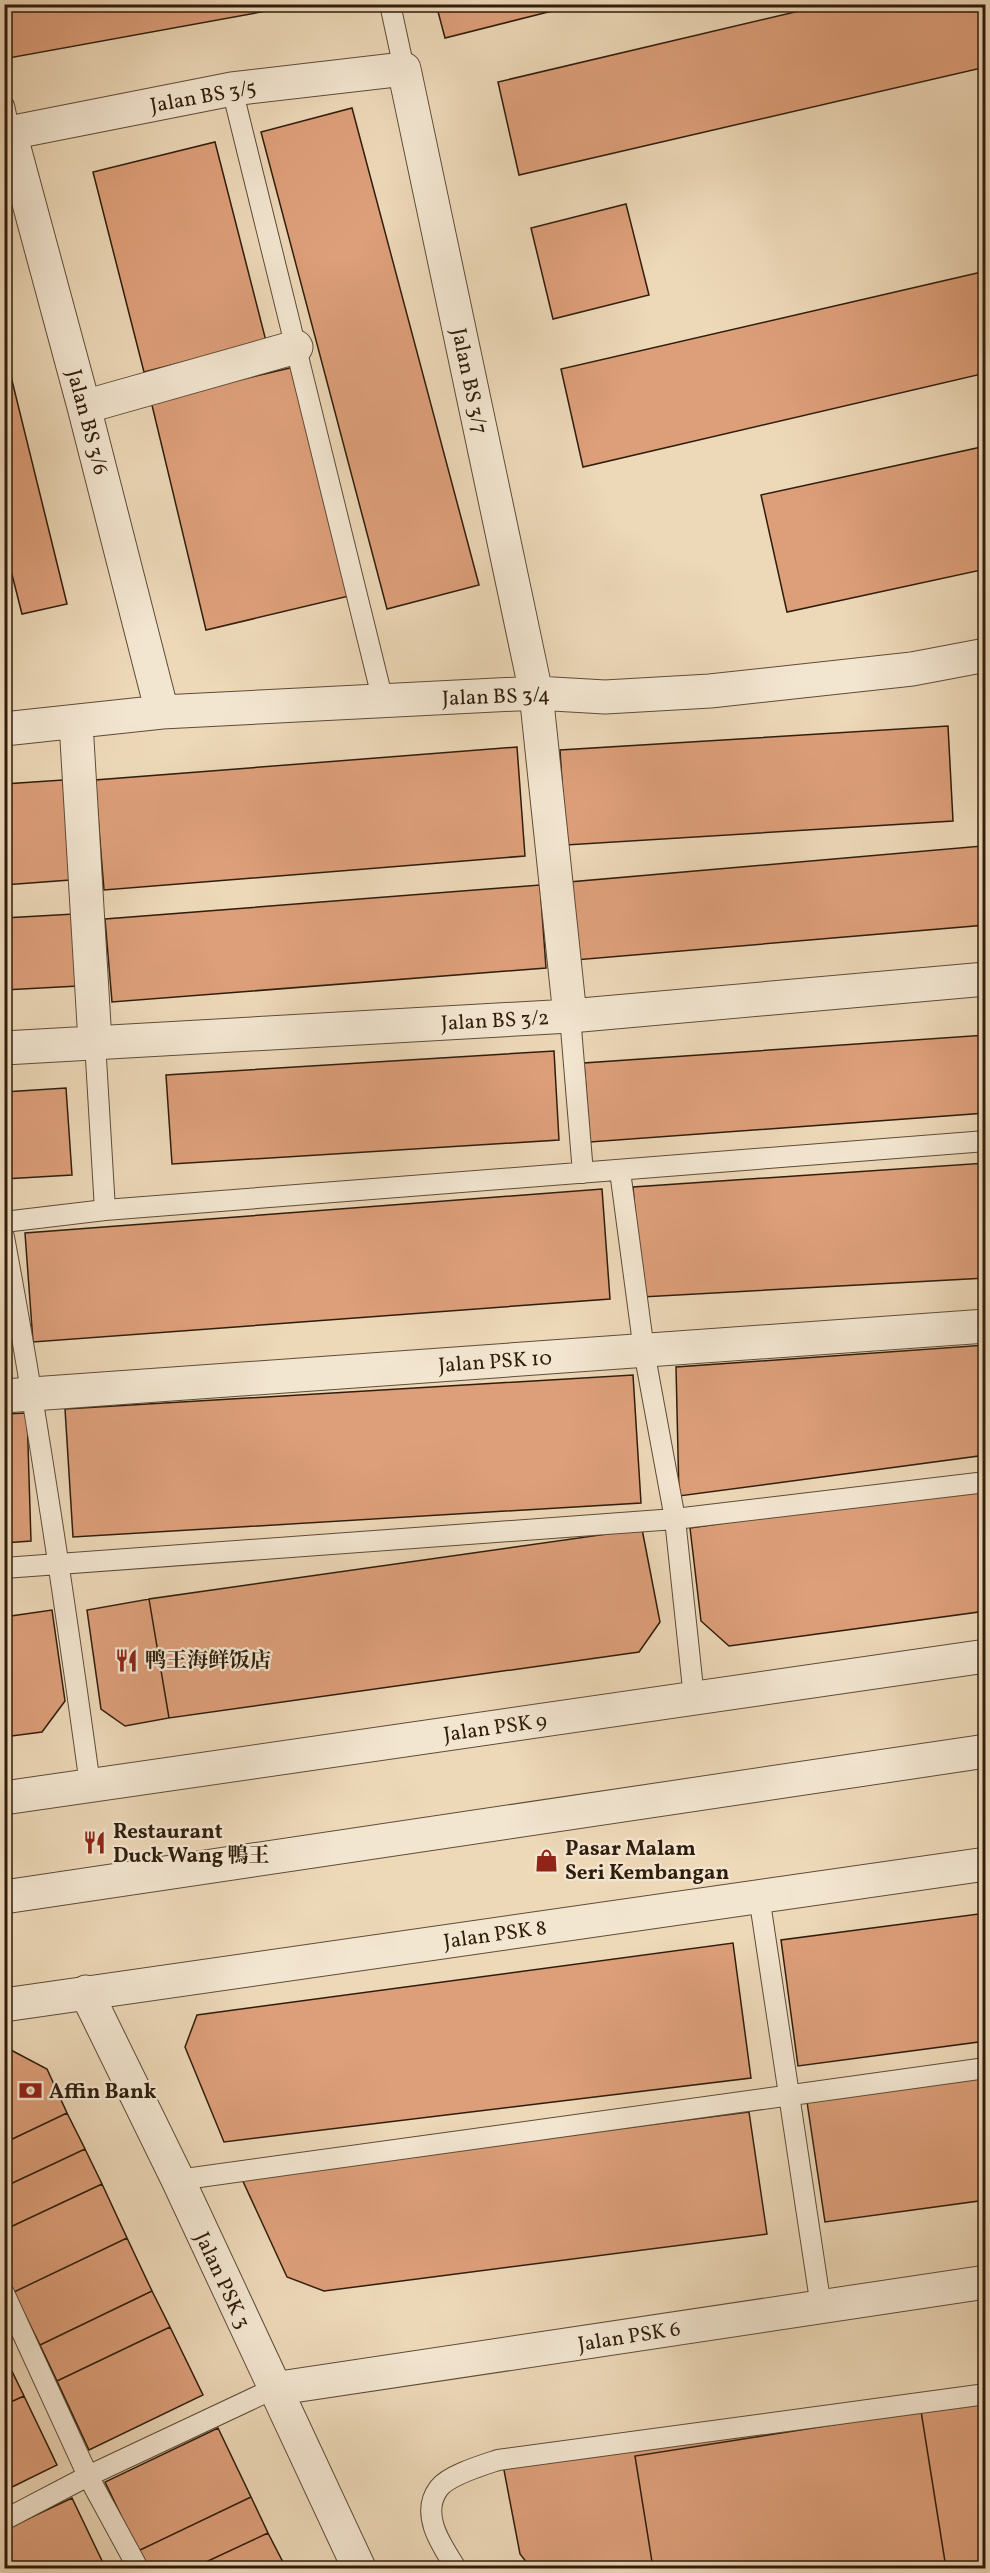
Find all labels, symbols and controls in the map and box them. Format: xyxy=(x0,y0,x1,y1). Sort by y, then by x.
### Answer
street label: Jalan BS 3/5 xyxy=(148,74,258,121)
street label: Jalan BS 3/7 xyxy=(443,326,494,437)
street label: Jalan BS 3/6 xyxy=(59,366,115,478)
street label: Jalan BS 3/4 xyxy=(442,681,551,714)
street label: Jalan BS 3/2 xyxy=(440,1004,550,1039)
street label: Jalan PSK 10 xyxy=(437,1344,553,1381)
restaurant icon: 鸭王海鲜饭店 xyxy=(114,1647,140,1673)
place label: 鸭王海鲜饭店 xyxy=(145,1647,271,1676)
street label: Jalan PSK 9 xyxy=(442,1707,549,1750)
place label: Restaurant Duck Wang 鴨王 xyxy=(113,1818,270,1871)
restaurant icon: Restaurant Duck Wang 鴨王 xyxy=(82,1830,108,1856)
place label: Pasar Malam Seri Kembangan xyxy=(565,1835,729,1888)
shop icon: Pasar Malam Seri Kembangan xyxy=(534,1847,560,1873)
street label: Jalan PSK 8 xyxy=(442,1914,549,1957)
bank icon: Affin Bank xyxy=(18,2078,44,2104)
place label: Affin Bank xyxy=(49,2078,157,2107)
street label: Jalan PSK 3 xyxy=(187,2227,257,2334)
street label: Jalan PSK 6 xyxy=(576,2315,683,2360)

